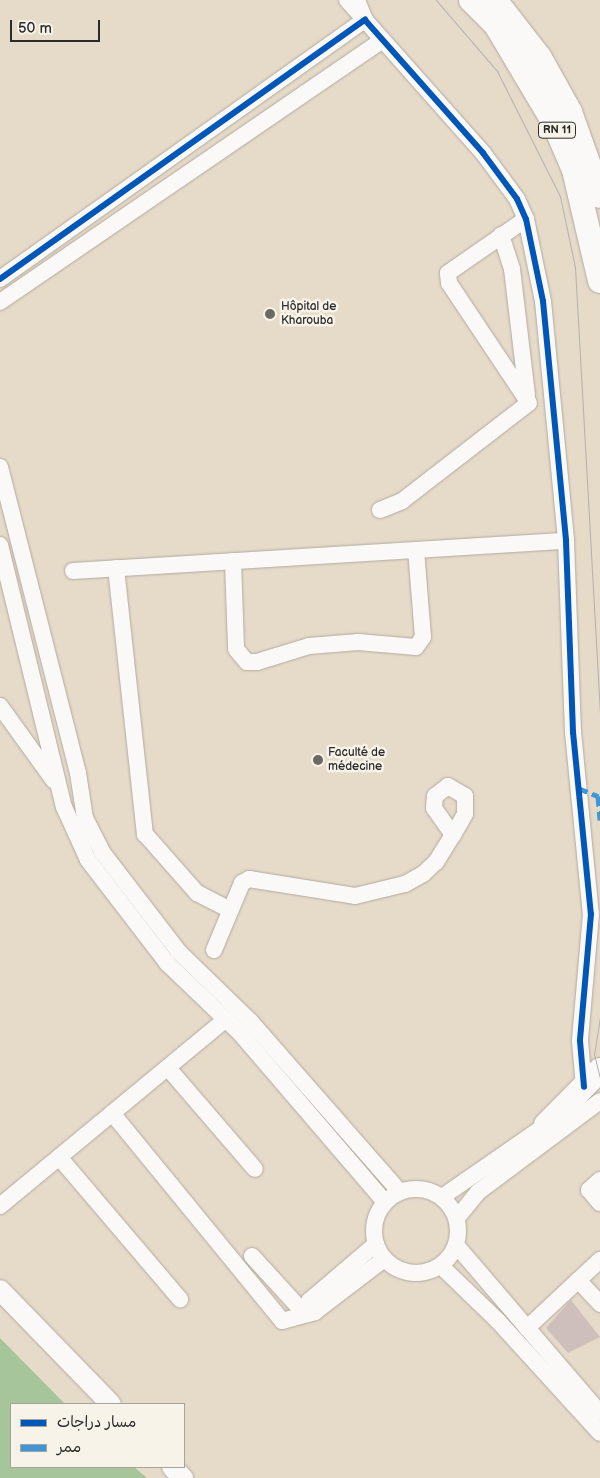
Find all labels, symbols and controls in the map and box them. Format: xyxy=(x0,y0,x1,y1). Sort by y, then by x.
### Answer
scale bar xyxy=(12,10,102,42)
text: 50 m xyxy=(18,19,52,38)
road number: RN 11 xyxy=(537,122,577,138)
place label: Hôpital de Kharouba xyxy=(281,300,336,328)
marker: Hôpital de Kharouba xyxy=(263,307,277,321)
place label: Faculté de médecine xyxy=(328,746,385,774)
marker: Faculté de médecine xyxy=(312,754,324,766)
legend xyxy=(10,1403,185,1468)
text: مسار دراجات xyxy=(57,1413,136,1432)
text: ممر xyxy=(57,1438,81,1457)

